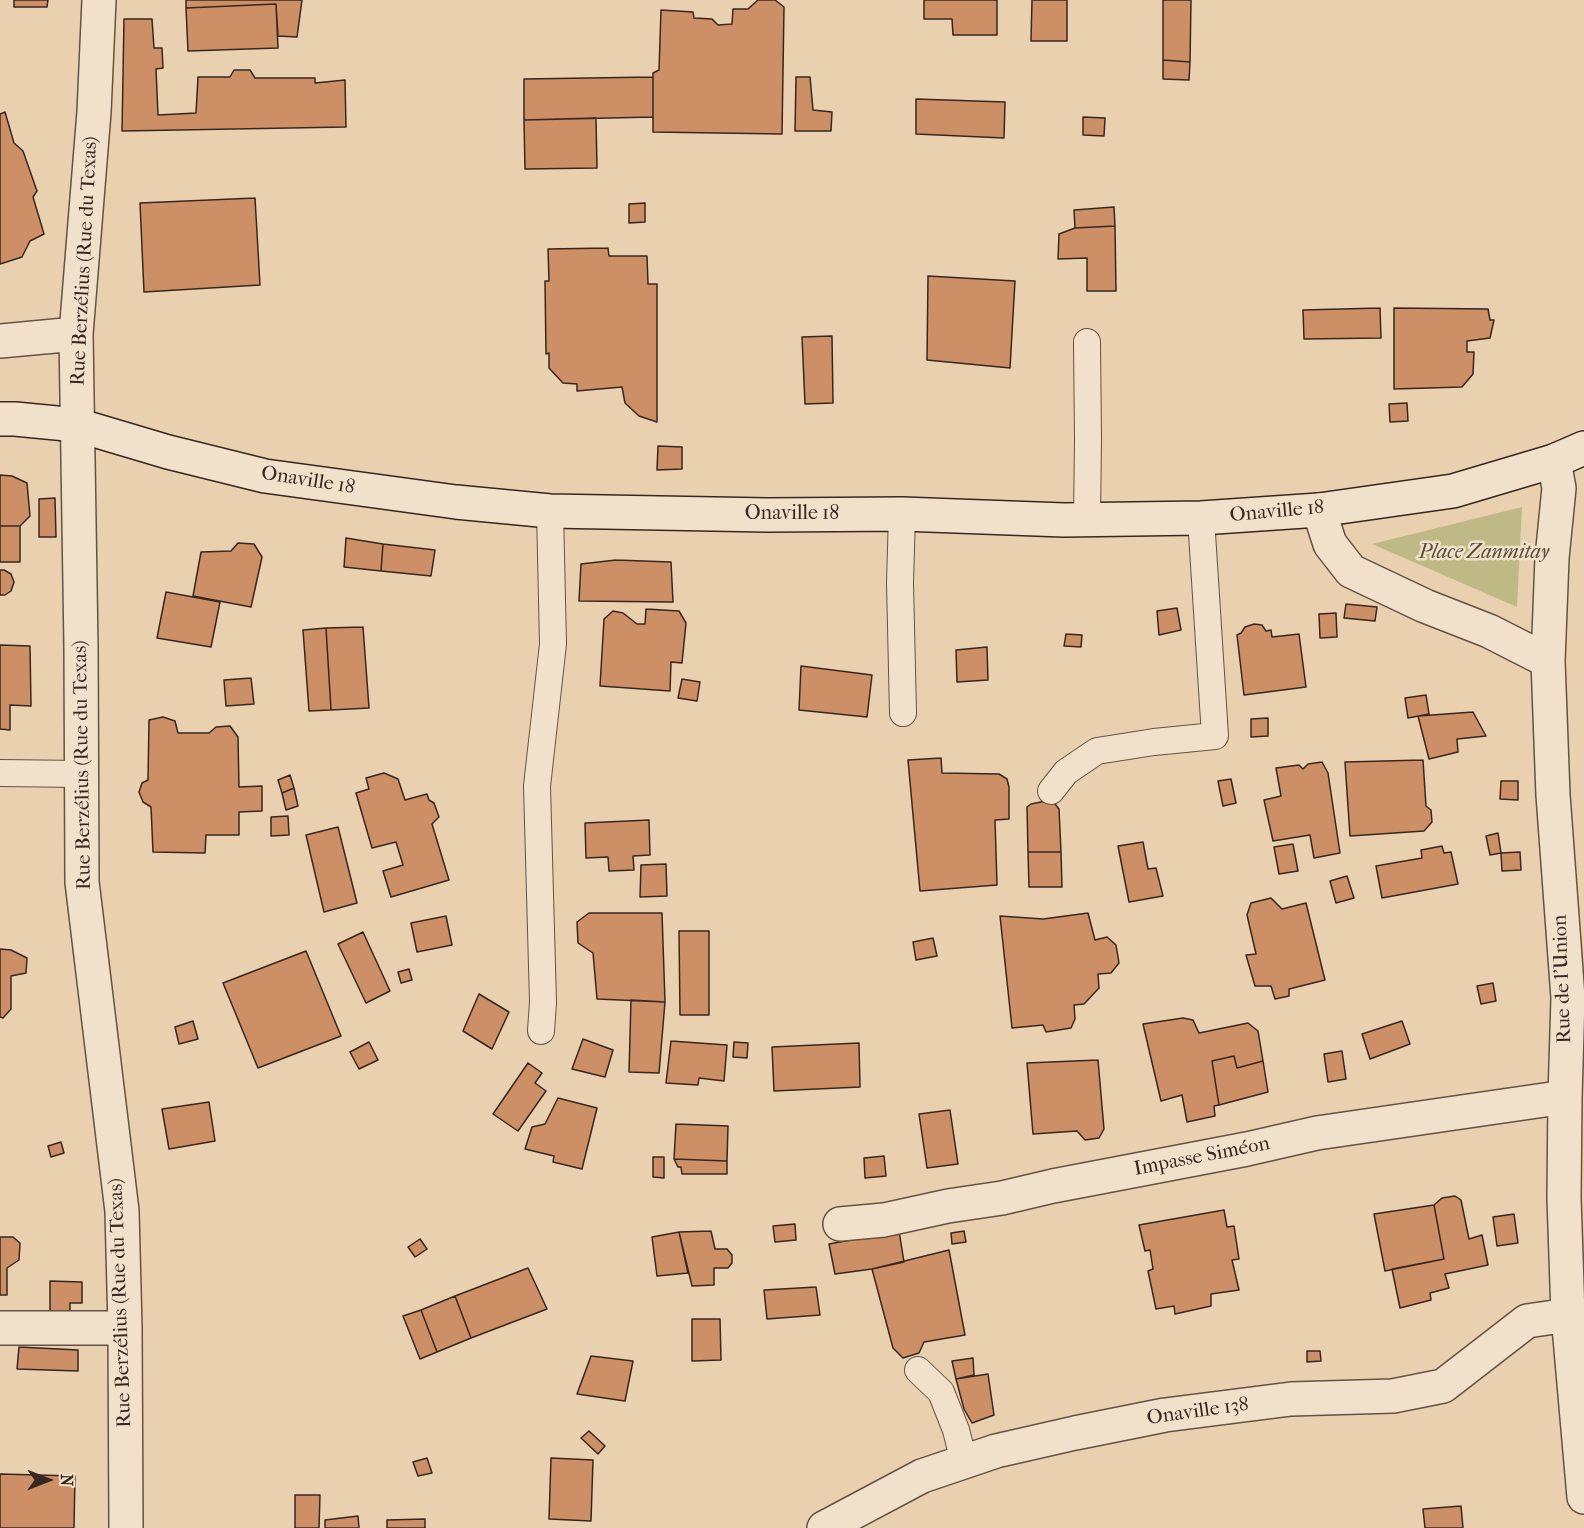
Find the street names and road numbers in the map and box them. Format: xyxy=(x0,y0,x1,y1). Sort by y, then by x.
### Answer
street label: Rue Berzélius (Rue du Texas) xyxy=(66,136,104,386)
street label: Onaville 18 xyxy=(259,462,357,500)
street label: Onaville 18 xyxy=(1229,496,1325,528)
street label: Onaville 18 xyxy=(745,502,839,526)
street label: Rue Berzélius (Rue du Texas) xyxy=(69,640,97,890)
street label: Rue de l'Union xyxy=(1549,914,1577,1044)
street label: Impasse Siméon xyxy=(1132,1132,1272,1182)
street label: Rue Berzélius (Rue du Texas) xyxy=(105,1178,137,1428)
street label: Onaville 138 xyxy=(1145,1393,1251,1431)

